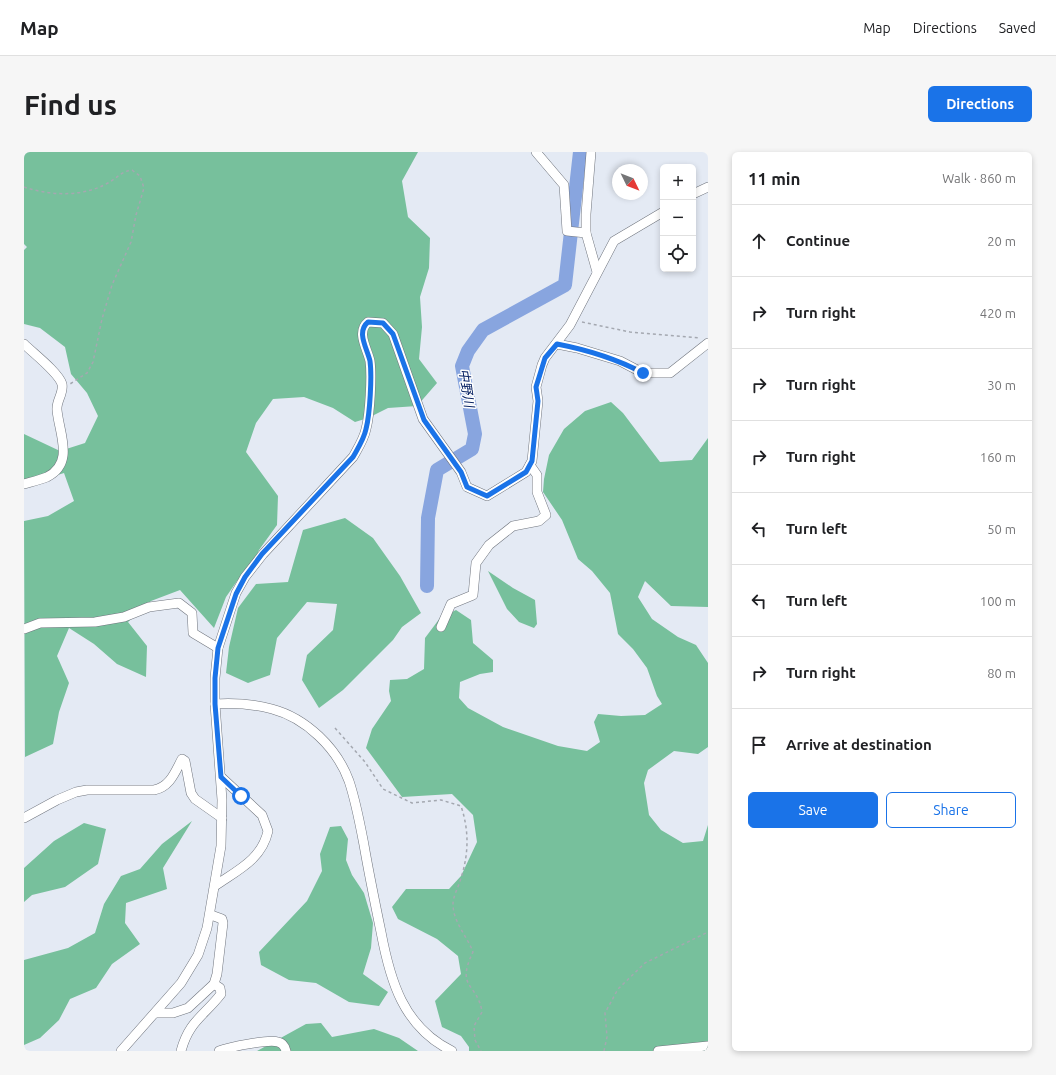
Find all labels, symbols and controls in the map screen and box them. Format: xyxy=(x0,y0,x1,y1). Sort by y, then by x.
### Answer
text: Map xyxy=(20,17,59,39)
text: Map xyxy=(863,20,891,36)
text: Directions xyxy=(913,20,977,36)
text: Saved xyxy=(999,20,1036,36)
button: Directions xyxy=(928,86,1032,122)
text: Find us xyxy=(24,89,117,120)
north arrow xyxy=(612,164,648,200)
map controls xyxy=(660,164,696,272)
button: + xyxy=(660,164,696,200)
text: 11 min xyxy=(748,169,801,188)
text: Walk · 860 m xyxy=(942,171,1016,185)
button: − xyxy=(660,200,696,236)
icon: ahead xyxy=(748,230,770,252)
text: Continue xyxy=(786,232,850,249)
text: 20 m xyxy=(987,234,1016,248)
button: locate xyxy=(660,236,696,272)
icon: right xyxy=(748,302,770,324)
text: Turn right xyxy=(786,304,856,321)
text: 420 m xyxy=(980,306,1016,320)
route end xyxy=(634,364,652,382)
water label: 中野川 xyxy=(457,368,477,410)
icon: right xyxy=(748,374,770,396)
text: Turn right xyxy=(786,376,856,393)
text: 30 m xyxy=(987,378,1016,392)
icon: right xyxy=(748,446,770,468)
text: Turn right xyxy=(786,448,856,465)
text: 160 m xyxy=(980,450,1016,464)
icon: left xyxy=(748,518,770,540)
text: Turn left xyxy=(786,520,847,537)
text: 50 m xyxy=(987,522,1016,536)
icon: left xyxy=(748,590,770,612)
text: Turn left xyxy=(786,592,847,609)
text: 100 m xyxy=(980,594,1016,608)
icon: right xyxy=(748,662,770,684)
text: Turn right xyxy=(786,664,856,681)
text: 80 m xyxy=(987,666,1016,680)
icon: arrive xyxy=(748,734,770,756)
text: Arrive at destination xyxy=(786,736,932,753)
route start xyxy=(232,787,250,805)
button: Save xyxy=(748,792,878,828)
button: Share xyxy=(886,792,1016,828)

